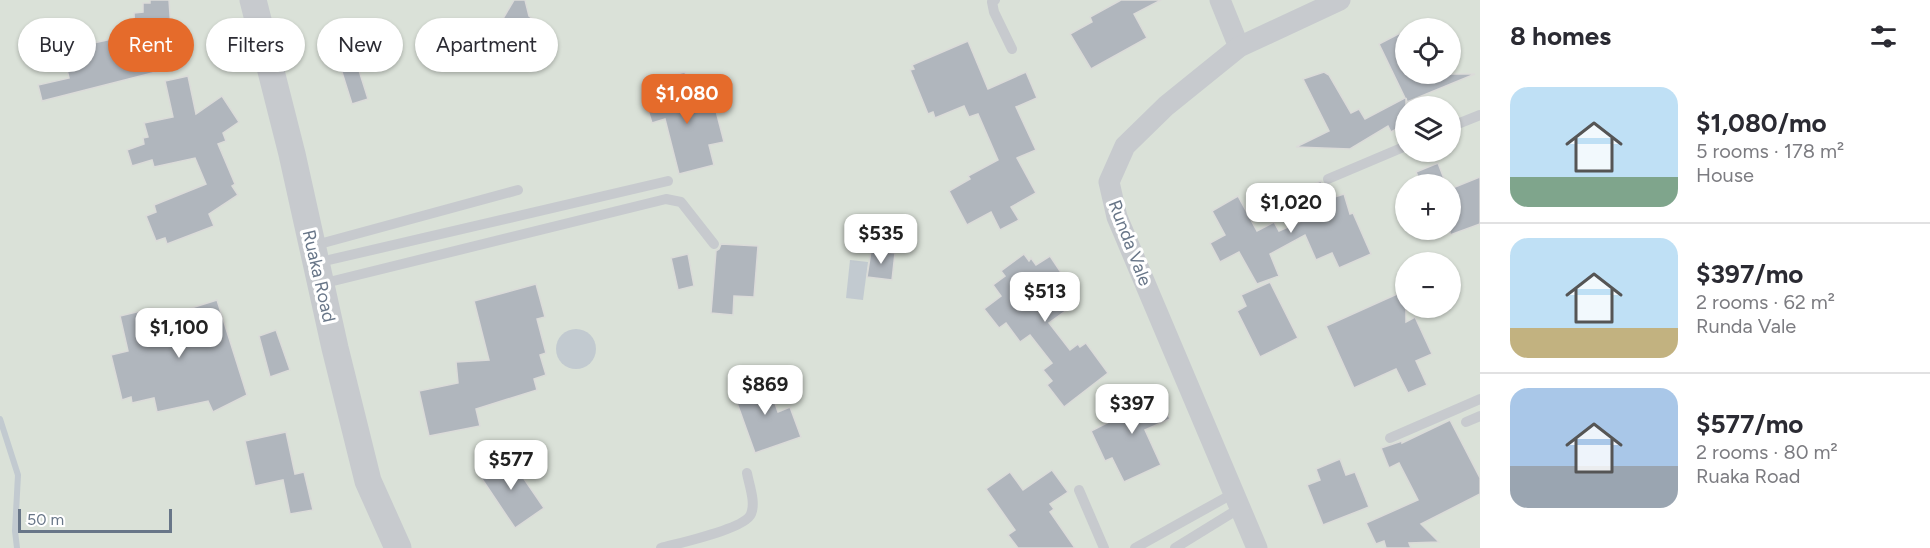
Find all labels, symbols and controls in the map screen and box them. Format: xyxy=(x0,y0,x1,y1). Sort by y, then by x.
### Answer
chip: Buy xyxy=(18,18,96,72)
chip: Rent xyxy=(108,18,194,72)
chip: Filters xyxy=(206,18,305,72)
chip: New xyxy=(317,18,403,72)
chip: Apartment xyxy=(415,18,558,72)
map controls xyxy=(1395,18,1461,318)
button: locate xyxy=(1395,18,1461,84)
text: 8 homes xyxy=(1510,20,1611,52)
icon: filters xyxy=(1867,20,1900,53)
pin: $1,080 xyxy=(638,74,736,125)
text: $1,080 xyxy=(656,81,718,105)
button: layers xyxy=(1395,96,1461,162)
text: $1,080/mo xyxy=(1696,107,1827,139)
icon: home xyxy=(1558,111,1630,183)
text: 5 rooms · 178 m² xyxy=(1696,139,1844,163)
text: House xyxy=(1696,163,1754,187)
button: + xyxy=(1395,174,1461,240)
pin: $1,020 xyxy=(1242,183,1340,234)
text: $1,020 xyxy=(1260,190,1322,214)
street label: Runda Vale xyxy=(1104,197,1157,289)
pin: $535 xyxy=(845,214,917,265)
text: $535 xyxy=(858,221,904,245)
street label: Ruaka Road xyxy=(298,228,340,324)
button: − xyxy=(1395,252,1461,318)
text: $397/mo xyxy=(1696,258,1803,290)
icon: home xyxy=(1558,262,1630,334)
pin: $513 xyxy=(1009,272,1081,323)
text: $513 xyxy=(1024,279,1066,303)
text: 2 rooms · 62 m² xyxy=(1696,290,1835,314)
pin: $1,100 xyxy=(130,308,228,359)
text: Runda Vale xyxy=(1696,314,1796,338)
text: $1,100 xyxy=(149,315,209,339)
pin: $869 xyxy=(729,365,801,416)
text: $869 xyxy=(742,372,788,396)
pin: $397 xyxy=(1096,384,1168,435)
text: $397 xyxy=(1110,391,1154,415)
text: $577/mo xyxy=(1696,408,1803,440)
icon: home xyxy=(1558,412,1630,484)
pin: $577 xyxy=(475,440,547,491)
text: 2 rooms · 80 m² xyxy=(1696,440,1838,464)
text: $577 xyxy=(489,447,533,471)
text: Ruaka Road xyxy=(1696,464,1801,488)
scale bar xyxy=(18,506,172,534)
text: 50 m xyxy=(27,510,64,529)

